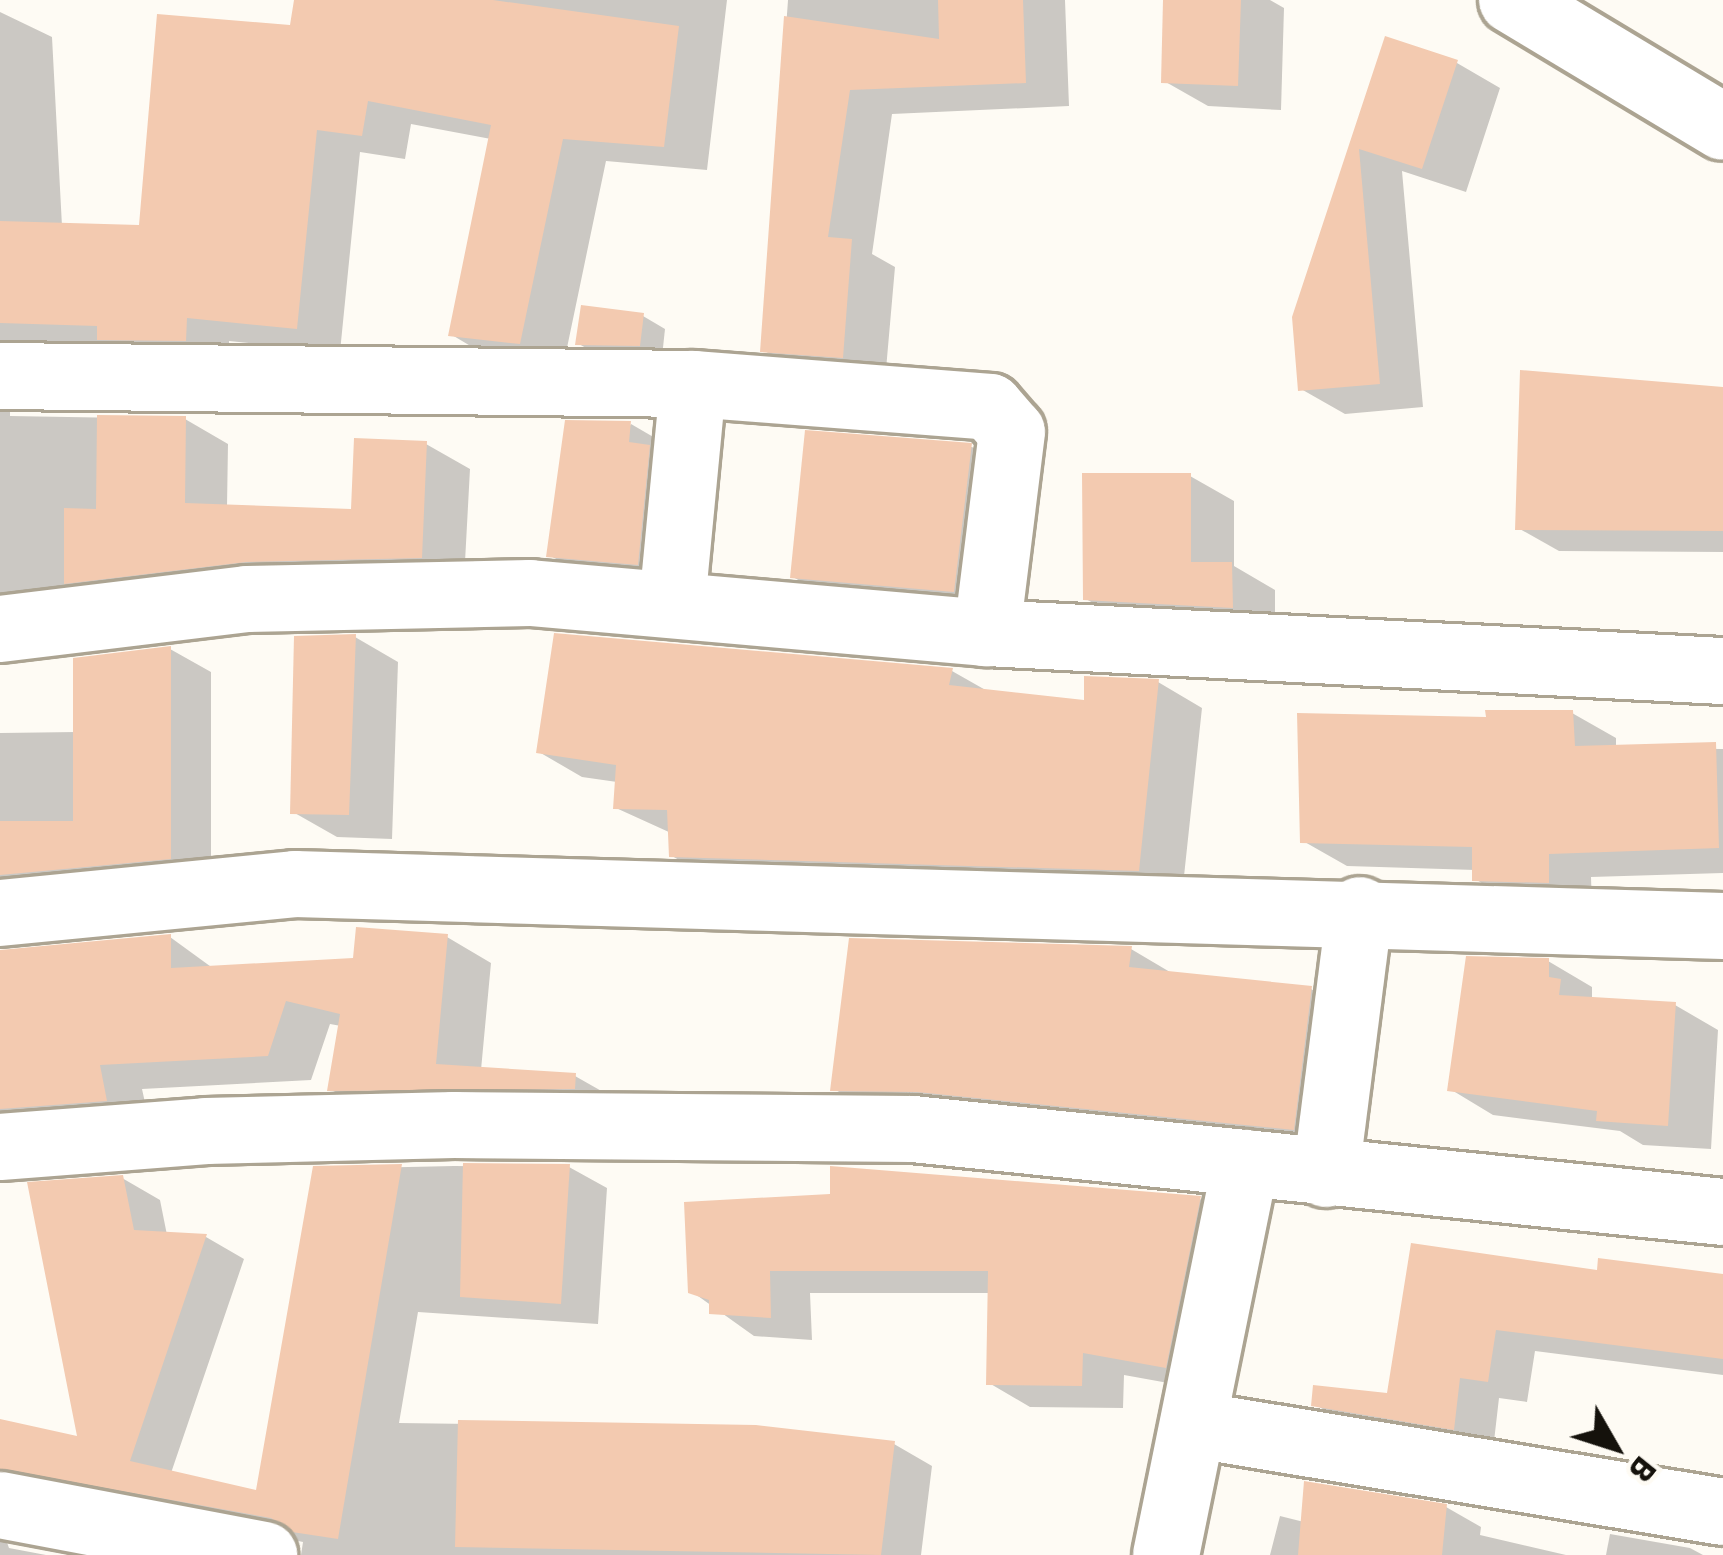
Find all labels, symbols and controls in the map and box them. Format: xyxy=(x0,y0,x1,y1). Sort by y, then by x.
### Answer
north arrow xyxy=(1555,1387,1675,1507)
text: B xyxy=(1619,1447,1668,1493)

